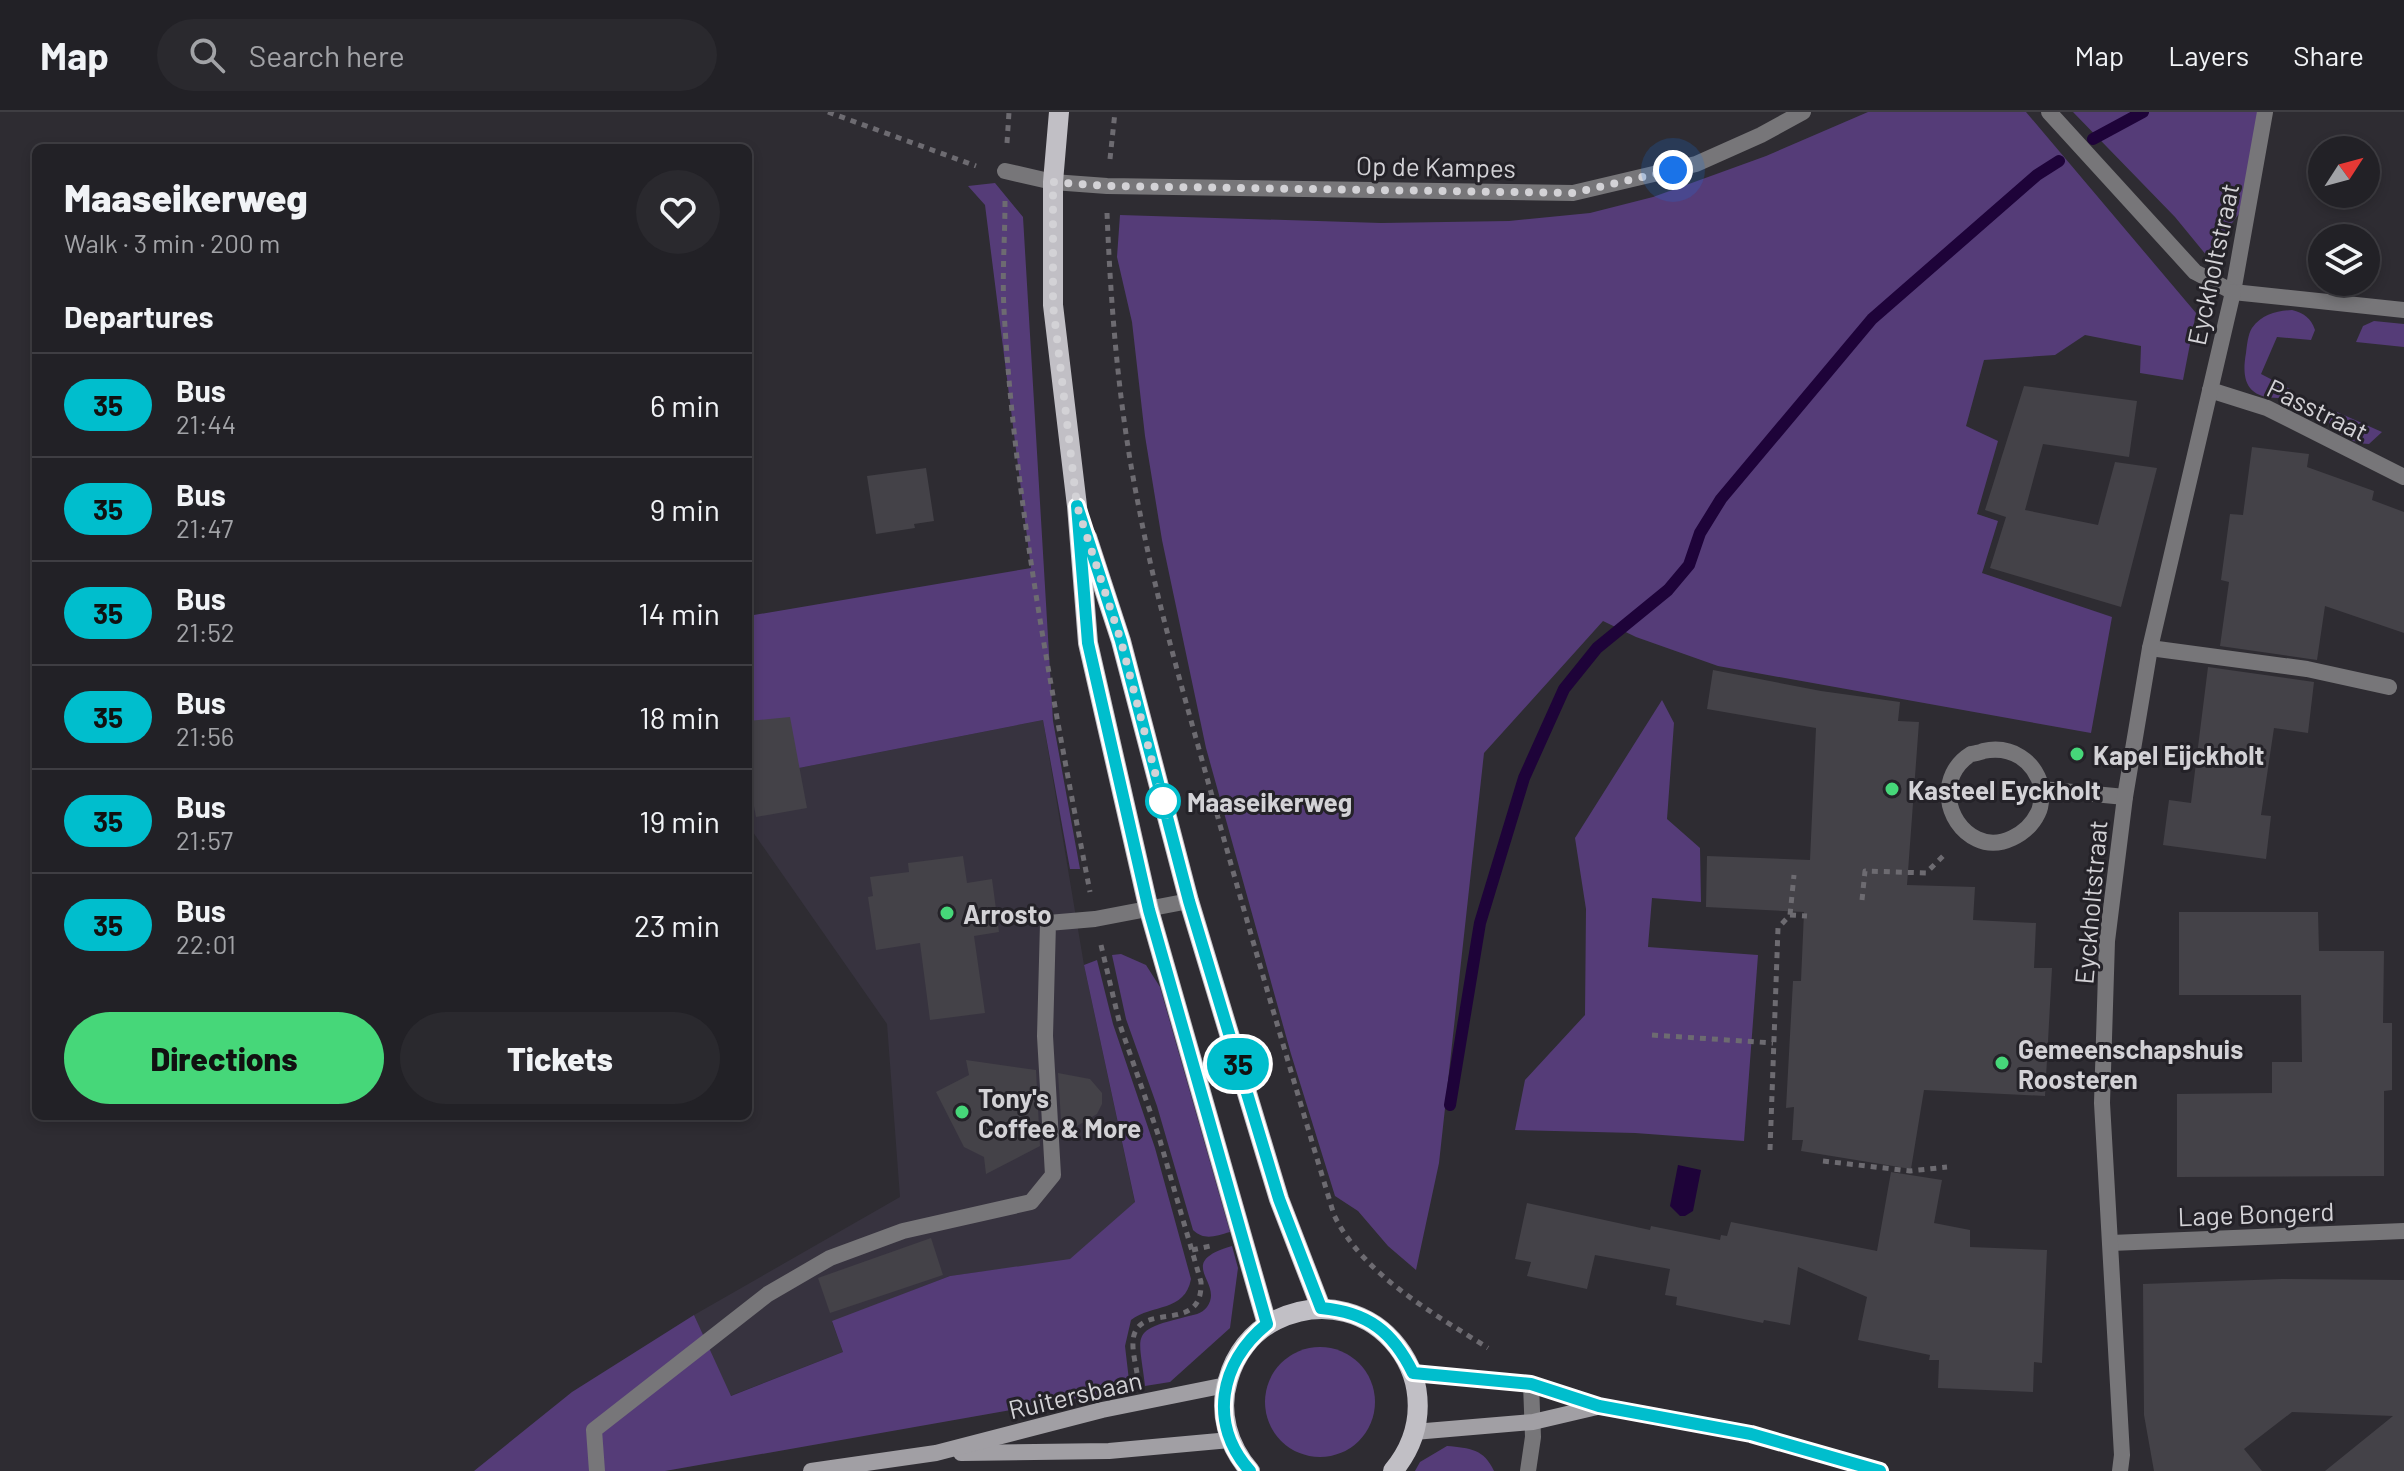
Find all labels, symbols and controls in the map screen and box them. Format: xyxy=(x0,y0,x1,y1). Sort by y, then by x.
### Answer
search box xyxy=(157,19,717,91)
text: Map xyxy=(40,32,109,78)
icon: search xyxy=(185,33,229,77)
text: Search here xyxy=(249,37,405,73)
text: Map xyxy=(2074,38,2124,72)
text: Layers xyxy=(2168,38,2249,72)
text: Share xyxy=(2293,38,2364,72)
north arrow xyxy=(2308,136,2380,208)
map controls xyxy=(2308,136,2380,296)
street label: Op de Kampes xyxy=(1356,149,1516,183)
your location xyxy=(1653,150,1693,190)
button: heart xyxy=(636,170,720,254)
text: Maaseikerweg xyxy=(64,174,308,220)
street label: Eyckholtstraat xyxy=(2180,180,2244,348)
button: layers xyxy=(2308,224,2380,296)
text: Walk · 3 min · 200 m xyxy=(64,227,280,258)
text: Departures xyxy=(64,298,214,334)
street label: Passtraat xyxy=(2263,371,2373,447)
text: Bus xyxy=(176,372,226,408)
text: 6 min xyxy=(650,387,720,423)
text: 35 xyxy=(93,388,123,422)
text: 21:44 xyxy=(176,408,236,439)
text: Bus xyxy=(176,476,226,512)
text: 9 min xyxy=(650,491,720,527)
text: 35 xyxy=(93,492,123,526)
text: 21:47 xyxy=(176,512,233,543)
text: Bus xyxy=(176,580,226,616)
text: 14 min xyxy=(638,595,720,631)
text: 35 xyxy=(93,596,123,630)
text: 21:52 xyxy=(176,616,235,647)
text: Bus xyxy=(176,684,226,720)
text: 18 min xyxy=(639,699,720,735)
text: 35 xyxy=(93,700,123,734)
text: 21:56 xyxy=(176,720,234,751)
place label: Kapel Eijckholt xyxy=(2093,739,2265,770)
marker: Kapel Eijckholt xyxy=(2068,745,2086,763)
place label: Kasteel Eyckholt xyxy=(1908,774,2101,805)
marker: Kasteel Eyckholt xyxy=(1883,780,1901,798)
marker: Maaseikerweg xyxy=(1146,784,1180,818)
place label: Maaseikerweg xyxy=(1187,786,1352,817)
text: Bus xyxy=(176,788,226,824)
text: 19 min xyxy=(639,803,720,839)
text: 35 xyxy=(93,804,123,838)
street label: Eyckholtstraat xyxy=(2067,819,2113,985)
text: 21:57 xyxy=(176,824,233,855)
text: Bus xyxy=(176,892,226,928)
place label: Arrosto xyxy=(963,898,1052,929)
marker: Arrosto xyxy=(938,904,956,922)
text: 23 min xyxy=(634,907,720,943)
text: 35 xyxy=(93,908,123,942)
text: 22:01 xyxy=(176,928,236,959)
button: Directions xyxy=(64,1012,384,1104)
button: Tickets xyxy=(400,1012,720,1104)
place label: Gemeenschapshuis Roosteren xyxy=(2018,1033,2243,1094)
line badge: 35 xyxy=(1202,1038,1274,1090)
text: 35 xyxy=(1223,1047,1253,1081)
marker: Gemeenschapshuis Roosteren xyxy=(1993,1054,2011,1072)
place label: Tony's Coffee & More xyxy=(978,1082,1141,1143)
marker: Tony's Coffee & More xyxy=(953,1103,971,1121)
street label: Lage Bongerd xyxy=(2177,1195,2335,1231)
street label: Ruitersbaan xyxy=(1005,1364,1145,1424)

